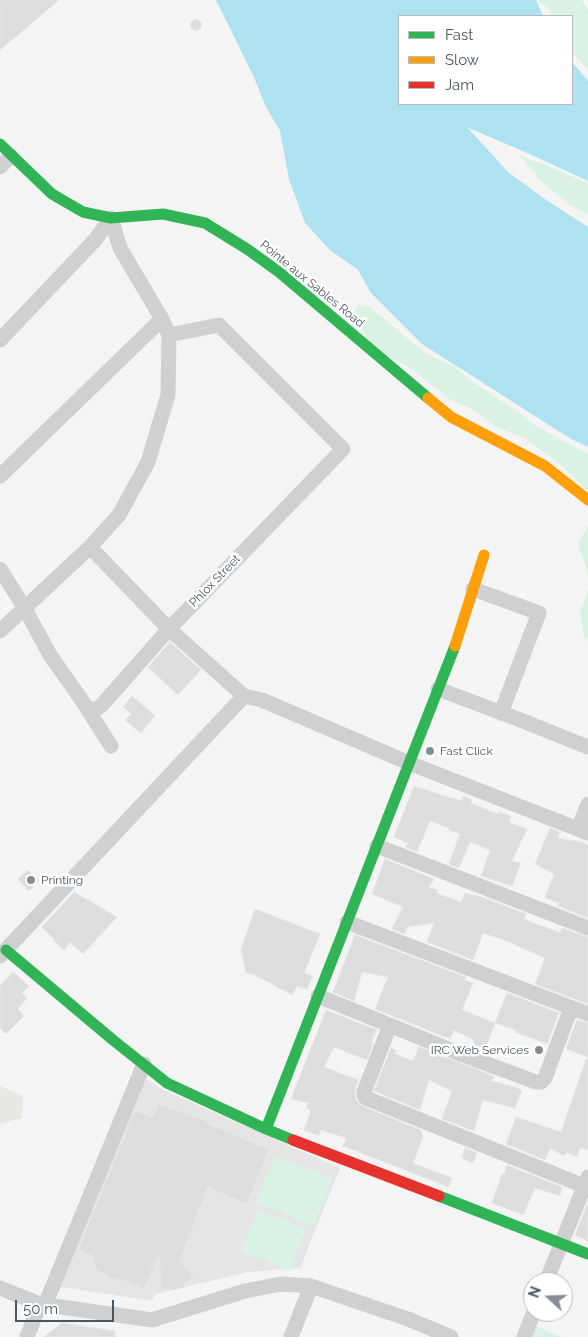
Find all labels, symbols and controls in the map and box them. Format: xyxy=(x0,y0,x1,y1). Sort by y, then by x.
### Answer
legend xyxy=(398,15,573,105)
text: Fast xyxy=(445,26,473,44)
text: Slow xyxy=(445,51,479,69)
text: Jam xyxy=(445,76,474,94)
street label: Pointe aux Sables Road xyxy=(257,237,367,331)
street label: Phlox Street xyxy=(187,552,243,610)
place label: Fast Click xyxy=(440,744,493,758)
marker: Fast Click xyxy=(424,745,436,757)
place label: Printing xyxy=(41,873,83,887)
marker: Printing xyxy=(25,874,37,886)
place label: IRC Web Services xyxy=(431,1043,529,1057)
marker: IRC Web Services xyxy=(533,1044,545,1056)
north arrow xyxy=(523,1272,573,1322)
text: N xyxy=(525,1284,544,1300)
scale bar xyxy=(18,1290,116,1322)
text: 50 m xyxy=(23,1300,58,1318)

